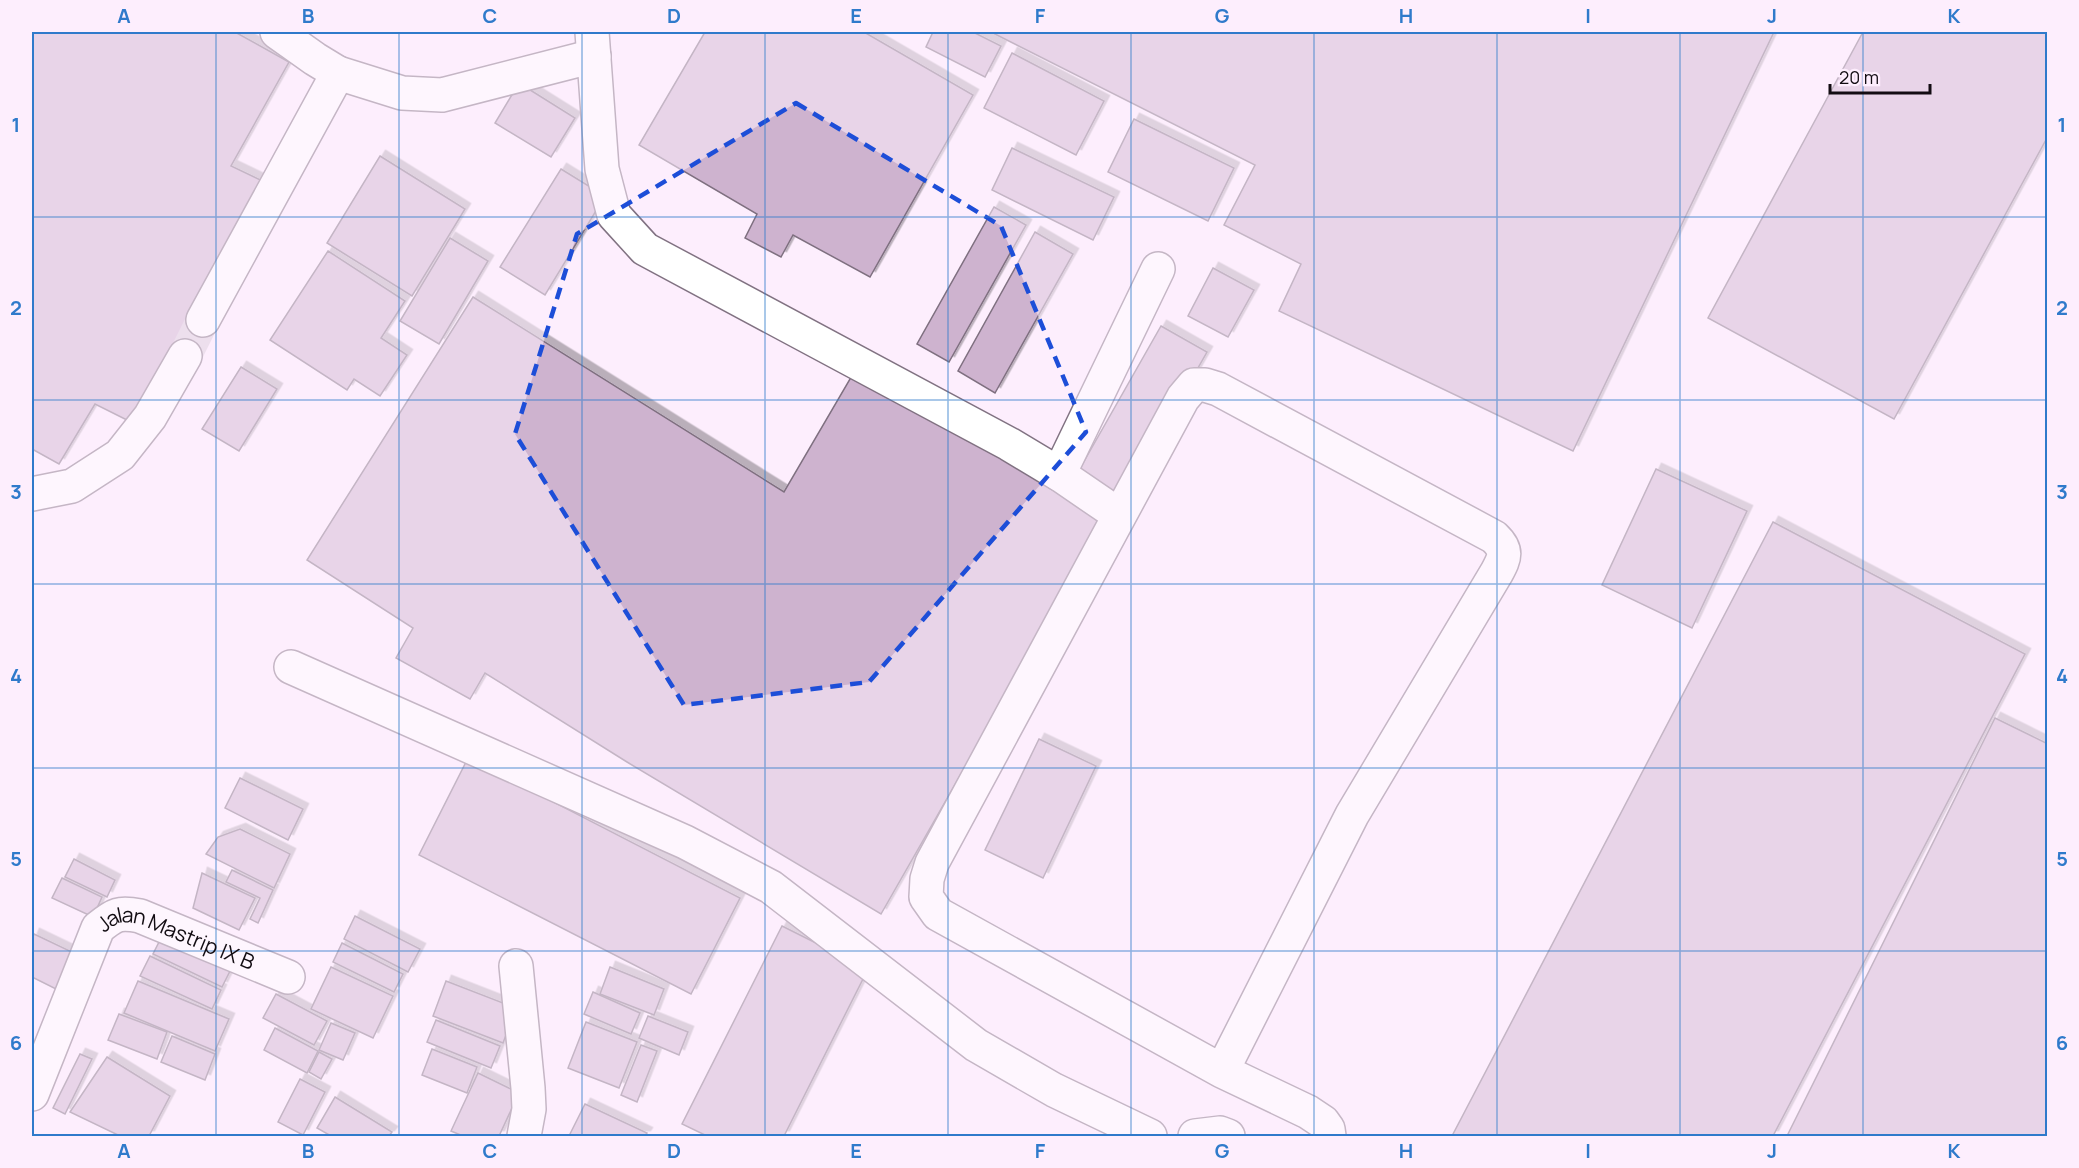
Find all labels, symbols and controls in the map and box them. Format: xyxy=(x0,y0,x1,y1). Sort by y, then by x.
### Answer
text: A xyxy=(117,2,131,29)
text: B xyxy=(302,2,315,29)
text: C xyxy=(483,2,497,29)
text: D xyxy=(667,2,681,29)
text: E xyxy=(850,2,862,29)
text: F xyxy=(1035,2,1046,29)
text: G xyxy=(1215,2,1230,29)
text: H xyxy=(1399,2,1413,29)
text: I xyxy=(1585,2,1591,29)
text: J xyxy=(1767,2,1777,29)
text: K xyxy=(1948,2,1961,29)
scale bar xyxy=(1830,57,1930,95)
text: 20 m xyxy=(1839,65,1879,89)
text: 1 xyxy=(12,111,20,138)
text: 1 xyxy=(2058,111,2066,138)
text: 2 xyxy=(10,294,22,321)
text: 2 xyxy=(2056,294,2068,321)
text: 3 xyxy=(10,478,22,505)
text: 3 xyxy=(2056,478,2068,505)
text: 4 xyxy=(10,662,22,689)
text: 4 xyxy=(2056,662,2068,689)
text: 5 xyxy=(10,845,22,872)
text: 5 xyxy=(2056,845,2068,872)
street label: Jalan Mastrip IX B xyxy=(91,900,259,976)
text: 6 xyxy=(10,1029,22,1056)
text: 6 xyxy=(2056,1029,2068,1056)
text: A xyxy=(117,1137,131,1164)
text: B xyxy=(302,1137,315,1164)
text: C xyxy=(483,1137,497,1164)
text: D xyxy=(667,1137,681,1164)
text: E xyxy=(850,1137,862,1164)
text: F xyxy=(1035,1137,1046,1164)
text: G xyxy=(1215,1137,1230,1164)
text: H xyxy=(1399,1137,1413,1164)
text: I xyxy=(1585,1137,1591,1164)
text: J xyxy=(1767,1137,1777,1164)
text: K xyxy=(1948,1137,1961,1164)

